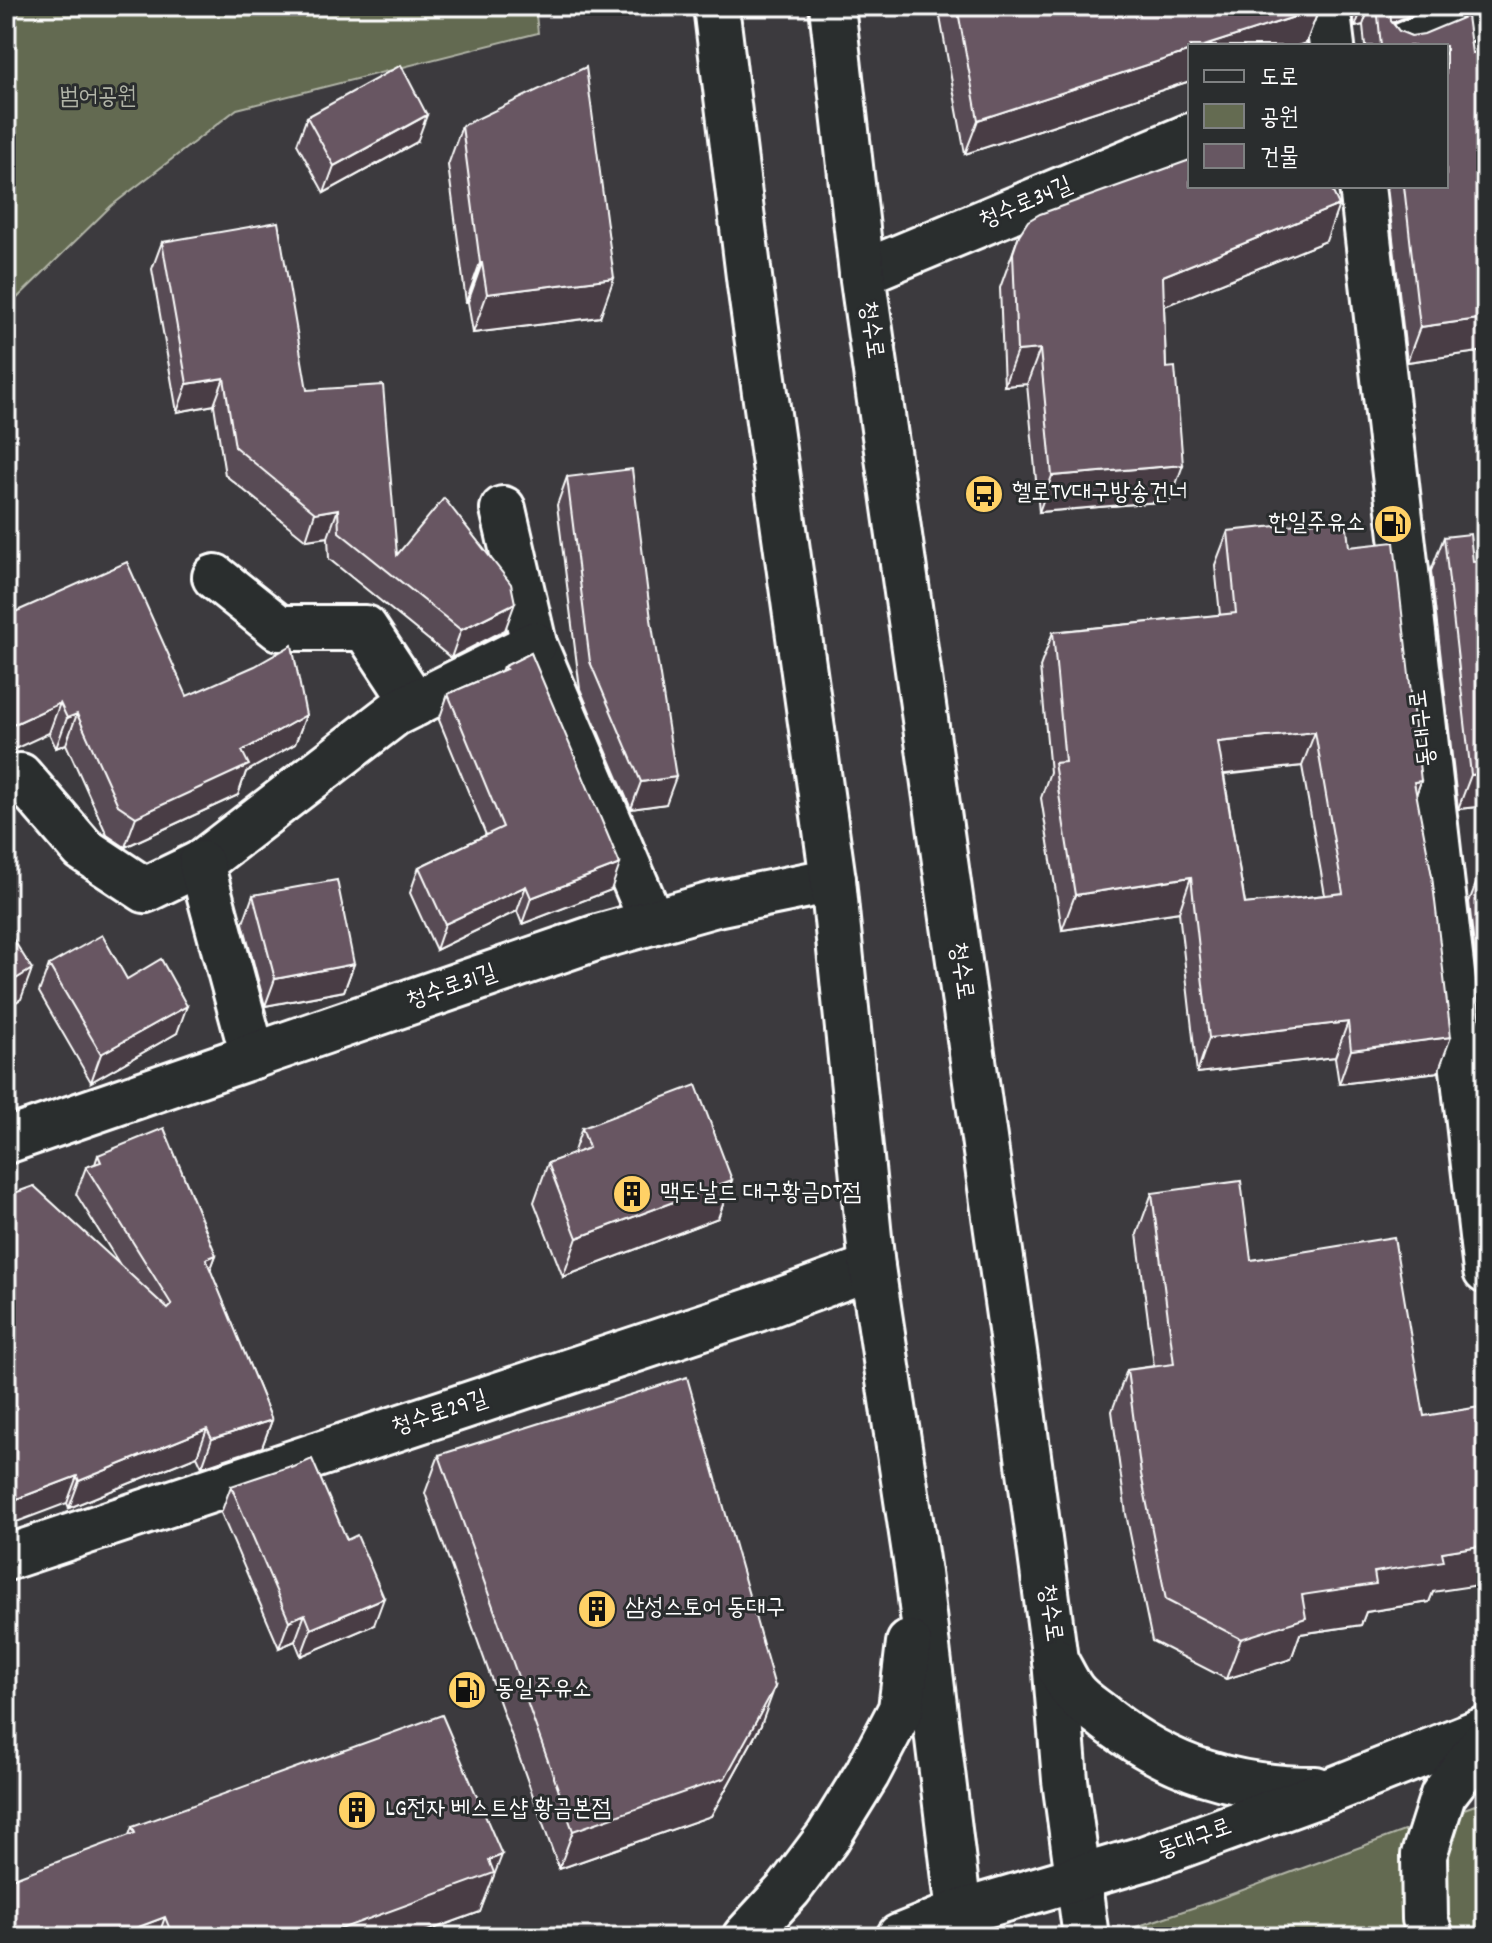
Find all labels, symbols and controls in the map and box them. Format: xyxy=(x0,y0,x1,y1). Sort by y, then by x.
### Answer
legend xyxy=(1188,44,1448,188)
text: 도로 xyxy=(1260,62,1299,96)
park label: 범어공원 xyxy=(59,81,137,115)
text: 공원 xyxy=(1260,102,1299,136)
text: 건물 xyxy=(1260,142,1299,176)
street label: 청수로34길 xyxy=(974,169,1078,239)
street label: 청수로 xyxy=(849,299,891,361)
bus stop icon: 헬로TV대구방송건너 xyxy=(963,473,1005,515)
place label: 헬로TV대구방송건너 xyxy=(1012,477,1188,511)
fuel station icon: 한일주유소 xyxy=(1372,503,1414,545)
place label: 한일주유소 xyxy=(1268,507,1365,541)
street label: 동대구로 xyxy=(1402,688,1446,768)
street label: 청수로 xyxy=(939,940,981,1002)
street label: 청수로31길 xyxy=(402,957,502,1019)
building icon: 맥도날드 대구황금DT점 xyxy=(611,1173,653,1215)
place label: 맥도날드 대구황금DT점 xyxy=(660,1177,861,1211)
street label: 청수로29길 xyxy=(388,1383,492,1445)
street label: 청수로 xyxy=(1028,1582,1070,1644)
building icon: 삼성스토어 동대구 xyxy=(576,1588,618,1630)
place label: 삼성스토어 동대구 xyxy=(625,1592,785,1626)
fuel station icon: 동일주유소 xyxy=(446,1669,488,1711)
place label: 동일주유소 xyxy=(495,1673,592,1707)
building icon: LG전자 베스트샵 황금본점 xyxy=(336,1789,378,1831)
place label: LG전자 베스트샵 황금본점 xyxy=(385,1793,611,1827)
street label: 동대구로 xyxy=(1153,1811,1237,1869)

